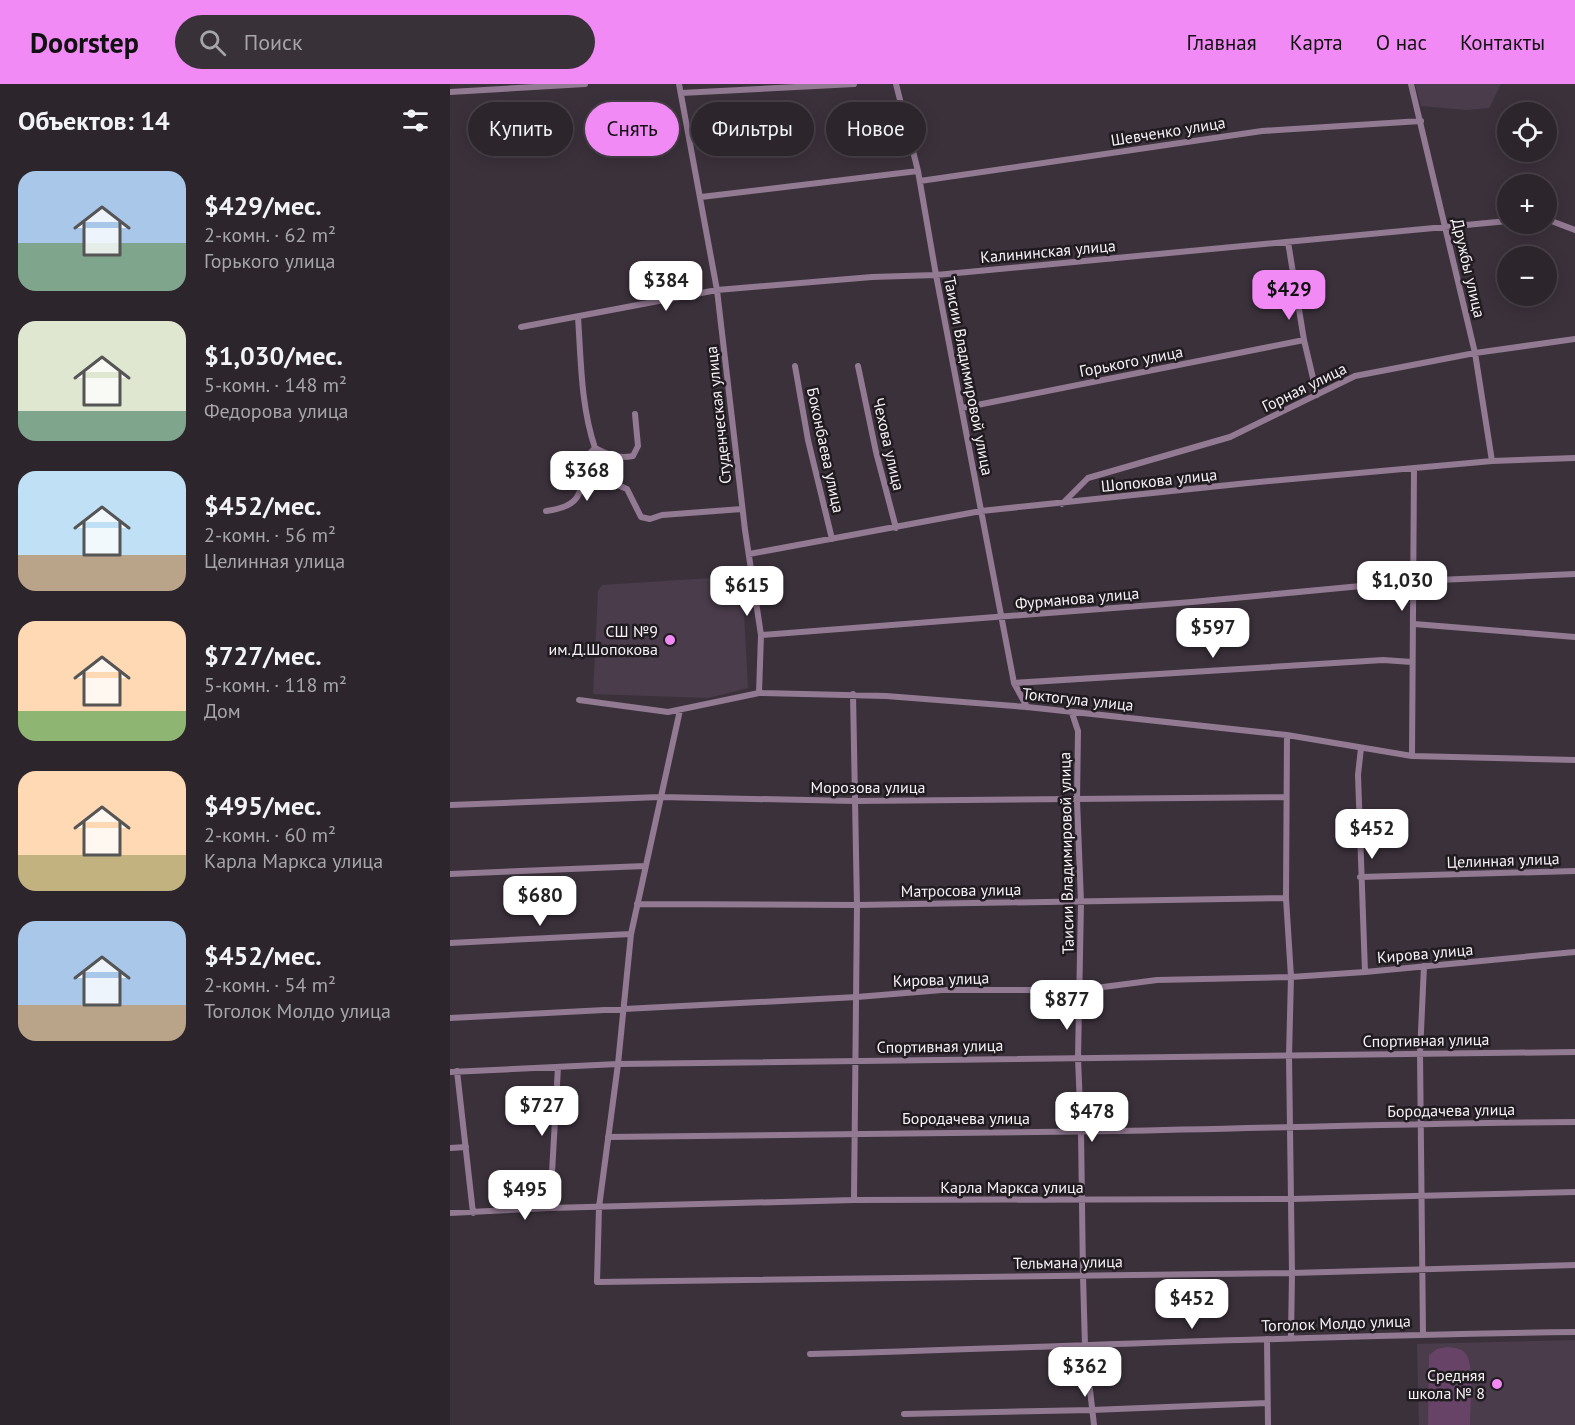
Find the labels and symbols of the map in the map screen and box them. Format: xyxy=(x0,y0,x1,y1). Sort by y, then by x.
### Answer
street label: Шевченко улица xyxy=(1109,112,1227,150)
street label: Дружбы улица xyxy=(1448,216,1490,320)
street label: Калининская улица xyxy=(979,235,1117,267)
pin: $384 xyxy=(630,261,702,312)
pin: $429 xyxy=(1253,270,1325,321)
street label: Таисии Владимировой улица xyxy=(940,275,998,477)
street label: Горького улица xyxy=(1077,341,1185,381)
street label: Студенческая улица xyxy=(701,345,735,485)
street label: Горная улица xyxy=(1258,358,1350,416)
street label: Боконбаева улица xyxy=(803,386,849,514)
street label: Чехова улица xyxy=(869,396,909,492)
pin: $368 xyxy=(551,451,623,502)
street label: Шопокова улица xyxy=(1100,464,1218,496)
pin: $1,030 xyxy=(1353,561,1451,612)
pin: $615 xyxy=(711,566,783,617)
street label: Фурманова улица xyxy=(1014,583,1140,613)
pin: $597 xyxy=(1177,608,1249,659)
place label: СШ №9 им.Д.Шопокова xyxy=(549,621,658,659)
marker: СШ №9 им.Д.Шопокова xyxy=(663,633,677,647)
street label: Токтогула улица xyxy=(1021,683,1135,715)
street label: Таисии Владимировой улица xyxy=(1054,752,1078,954)
street label: Морозова улица xyxy=(810,777,926,797)
pin: $452 xyxy=(1336,809,1408,860)
street label: Целинная улица xyxy=(1446,848,1560,872)
pin: $680 xyxy=(504,876,576,927)
street label: Матросова улица xyxy=(901,879,1021,901)
street label: Кирова улица xyxy=(1376,939,1474,967)
street label: Кирова улица xyxy=(892,967,990,991)
pin: $877 xyxy=(1031,980,1103,1031)
street label: Спортивная улица xyxy=(1362,1029,1490,1051)
street label: Спортивная улица xyxy=(876,1035,1004,1057)
pin: $727 xyxy=(506,1086,578,1137)
pin: $478 xyxy=(1056,1092,1128,1143)
street label: Бородачева улица xyxy=(1387,1099,1515,1121)
street label: Бородачева улица xyxy=(902,1108,1030,1128)
pin: $495 xyxy=(489,1170,561,1221)
street label: Карла Маркса улица xyxy=(940,1177,1084,1197)
street label: Тельмана улица xyxy=(1013,1251,1123,1273)
pin: $452 xyxy=(1156,1279,1228,1330)
street label: Тоголок Молдо улица xyxy=(1261,1310,1411,1336)
pin: $362 xyxy=(1049,1347,1121,1398)
place label: Средняя школа № 8 xyxy=(1408,1365,1485,1403)
marker: Средняя школа № 8 xyxy=(1490,1377,1504,1391)

